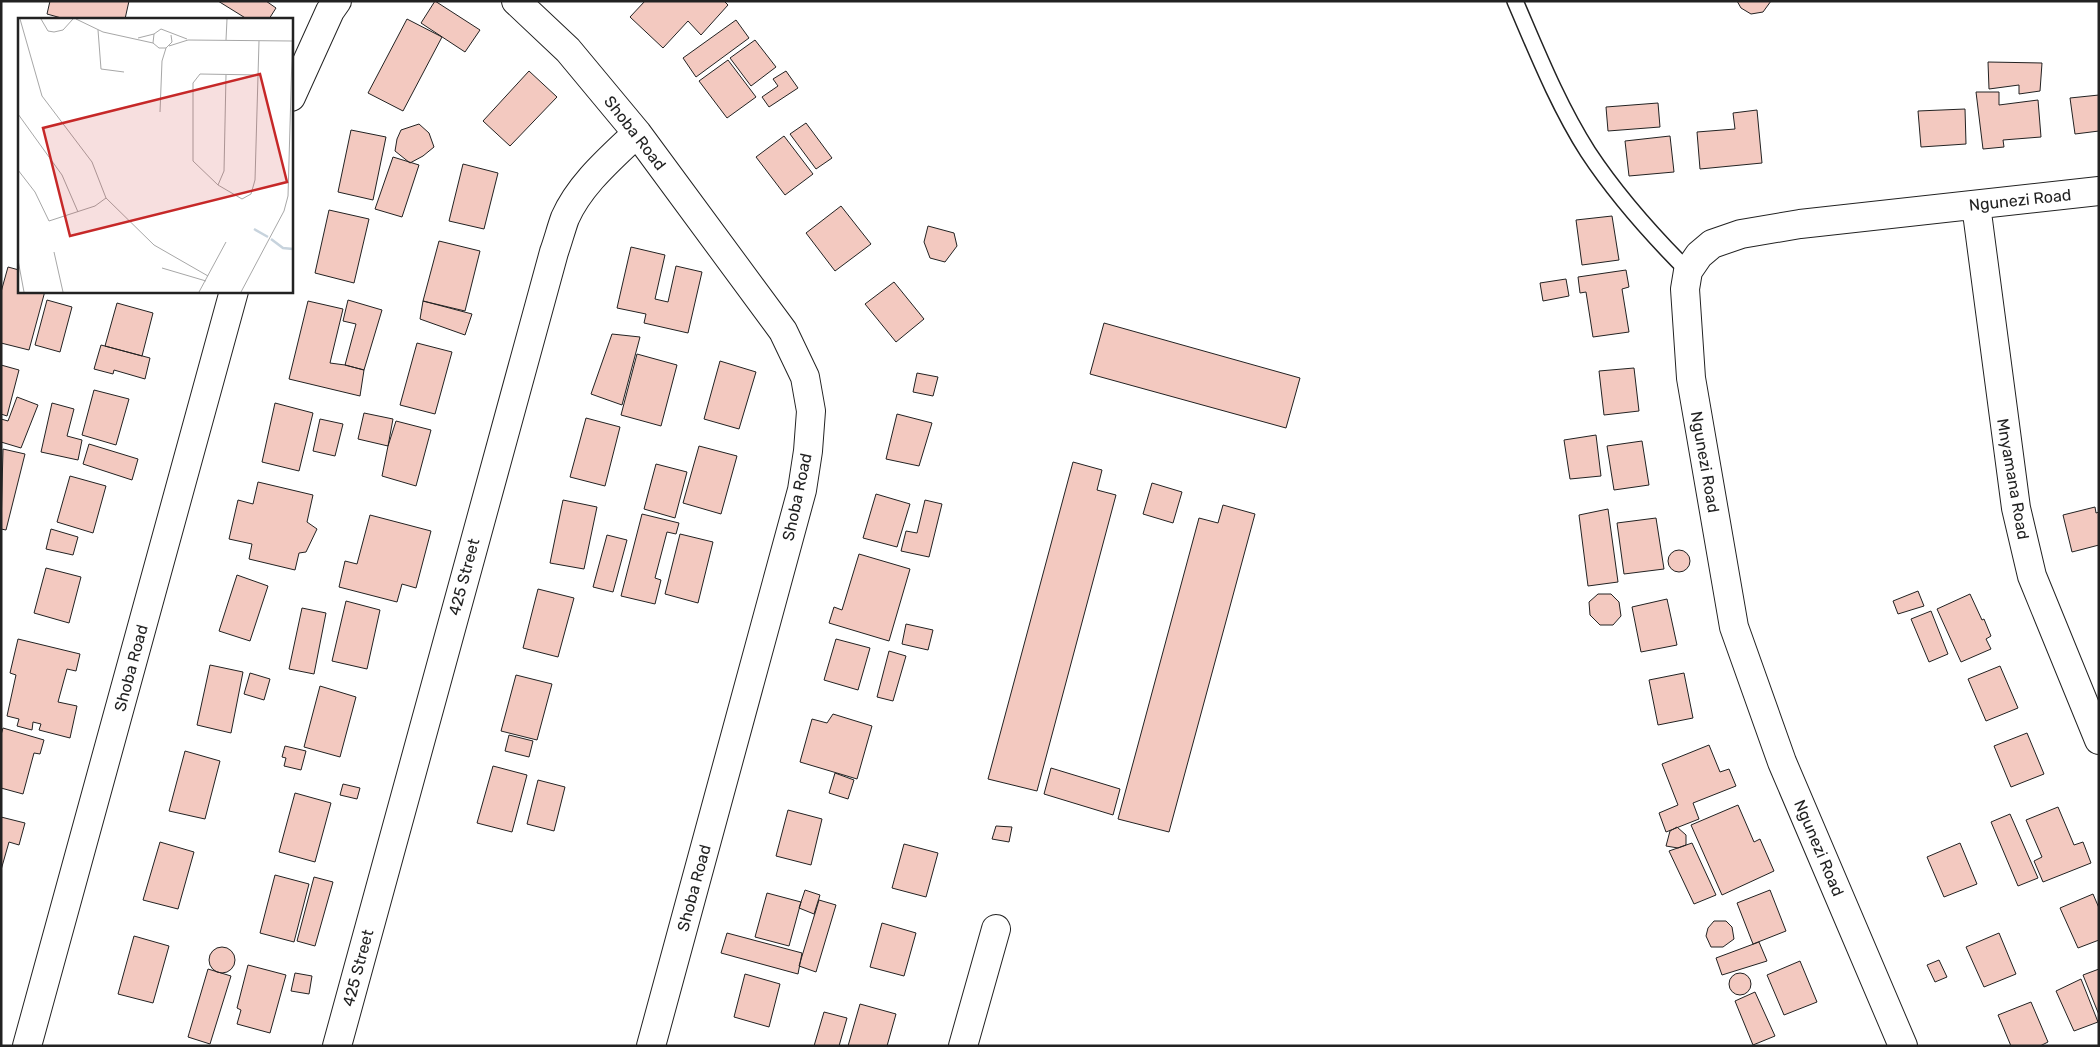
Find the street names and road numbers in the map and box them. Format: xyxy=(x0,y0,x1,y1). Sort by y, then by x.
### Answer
street label: Shoba Road xyxy=(600,92,670,174)
street label: Ngunezi Road xyxy=(1968,185,2072,215)
street label: Ngunezi Road xyxy=(1687,410,1723,514)
street label: Mnyamana Road xyxy=(1993,417,2033,541)
street label: Shoba Road xyxy=(778,451,816,543)
street label: 425 Street xyxy=(445,536,483,618)
street label: Shoba Road xyxy=(110,623,152,713)
street label: Ngunezi Road xyxy=(1790,797,1848,899)
street label: Shoba Road xyxy=(673,843,715,933)
street label: 425 Street xyxy=(339,927,377,1009)

